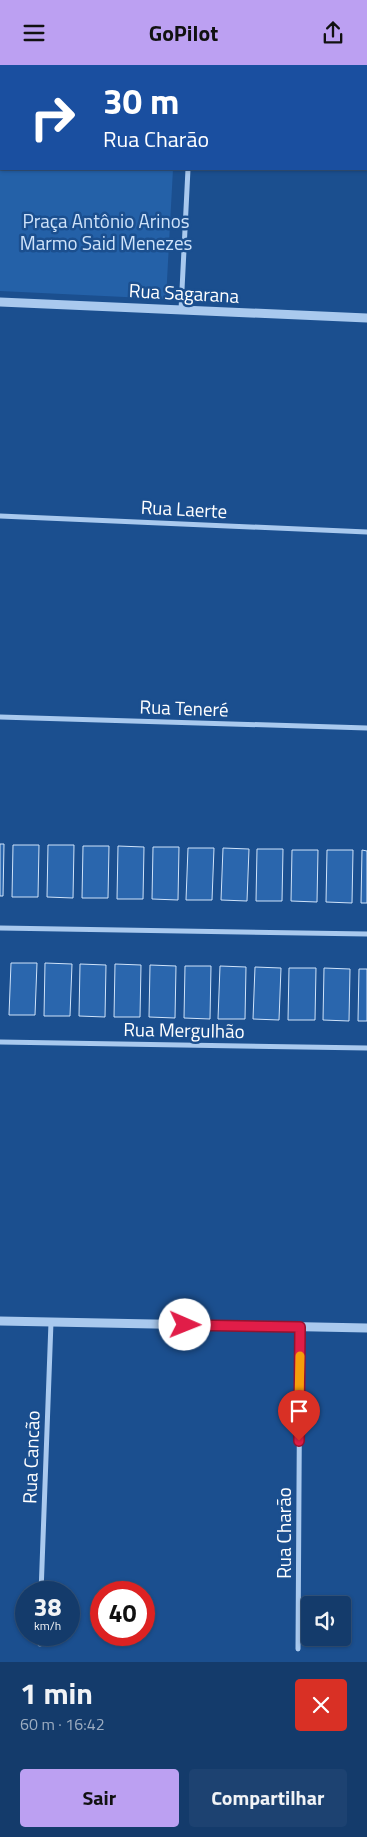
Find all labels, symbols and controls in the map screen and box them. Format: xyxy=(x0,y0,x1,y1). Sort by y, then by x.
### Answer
text: GoPilot xyxy=(149,16,218,50)
icon: menu xyxy=(20,19,48,47)
icon: share xyxy=(319,19,347,47)
text: 30 m xyxy=(103,74,179,128)
icon: right xyxy=(20,85,85,150)
text: Rua Charão xyxy=(103,122,209,156)
park label: Praça Antônio Arinos Marmo Said Menezes xyxy=(20,206,192,257)
street label: Rua Sagarana xyxy=(128,275,240,310)
street label: Rua Laerte xyxy=(140,492,228,525)
street label: Rua Teneré xyxy=(139,691,229,724)
street label: Rua Mergulhão xyxy=(123,1014,245,1045)
position arrow xyxy=(158,1298,210,1350)
pin xyxy=(278,1390,320,1441)
icon: arrive xyxy=(285,1397,313,1425)
street label: Rua Cancão xyxy=(14,1410,47,1504)
street label: Rua Charão xyxy=(269,1487,298,1579)
speed limit sign: 40 xyxy=(90,1581,155,1646)
text: 38 xyxy=(33,1588,62,1626)
map controls xyxy=(301,1596,351,1646)
button: sound xyxy=(301,1596,351,1646)
text: km/h xyxy=(34,1616,61,1635)
text: 1 min xyxy=(20,1670,93,1716)
button: close xyxy=(295,1679,347,1731)
text: 60 m · 16:42 xyxy=(20,1712,105,1736)
button: Sair xyxy=(20,1769,179,1827)
button: Compartilhar xyxy=(189,1769,347,1827)

